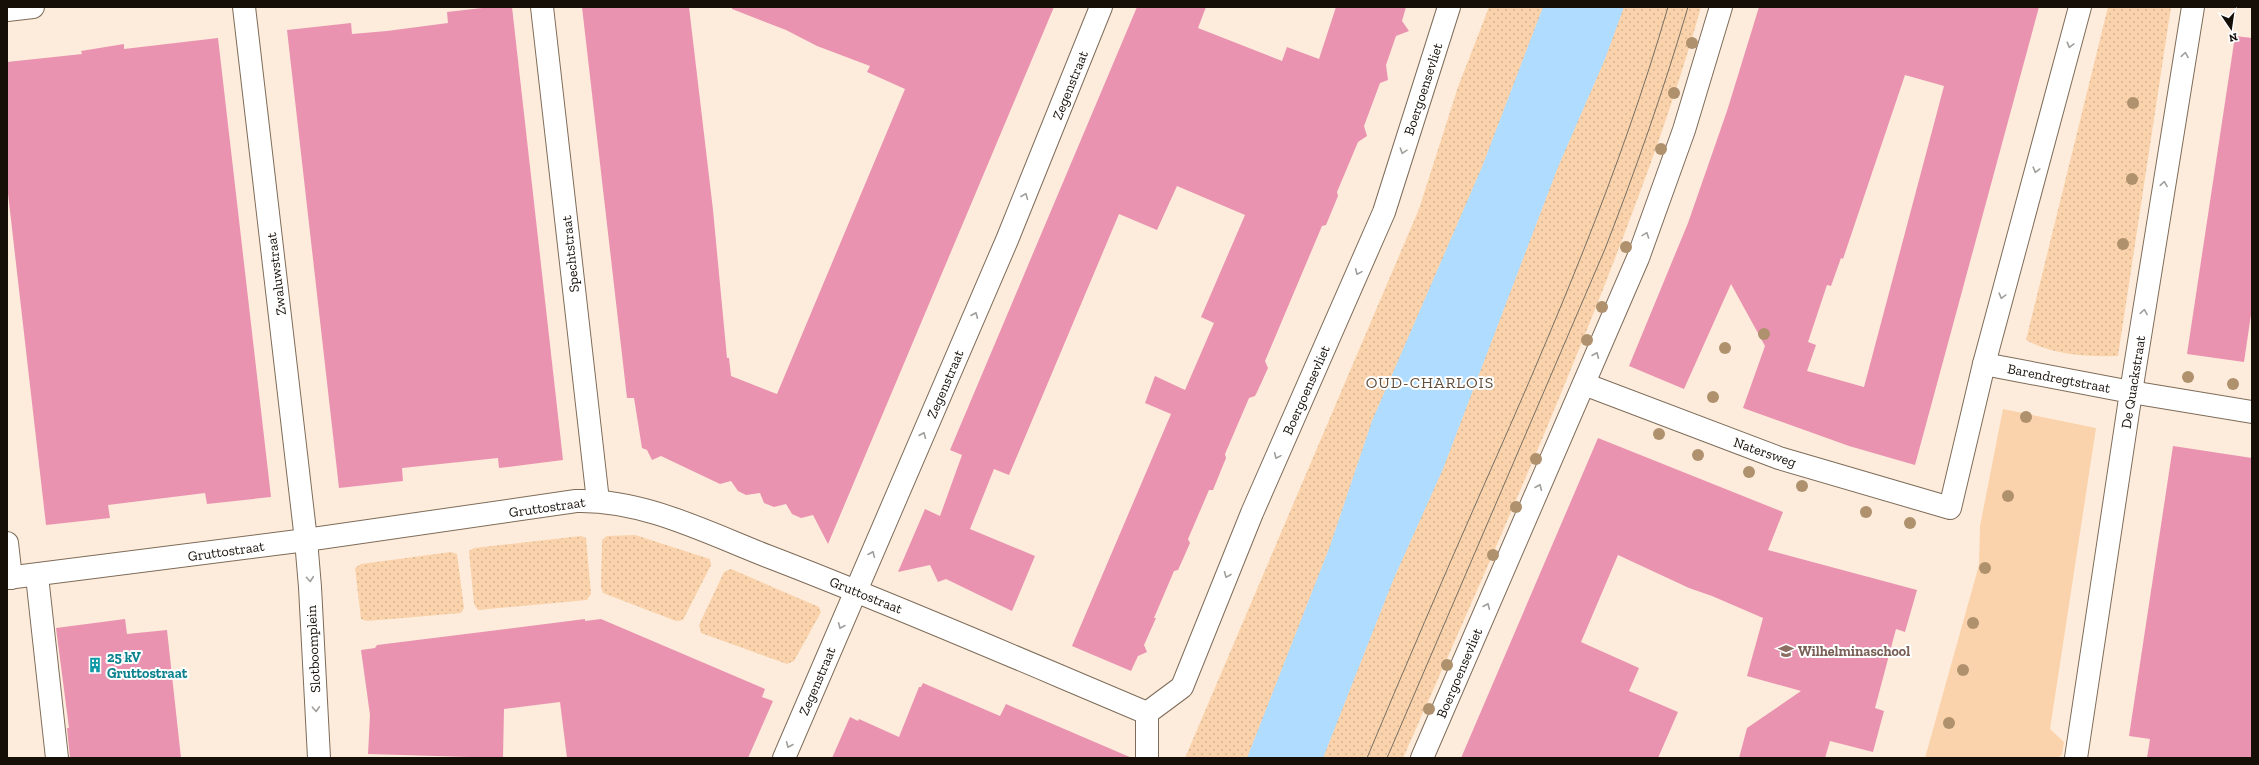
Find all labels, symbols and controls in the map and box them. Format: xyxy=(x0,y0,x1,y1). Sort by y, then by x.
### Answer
north arrow xyxy=(2211,8,2251,48)
text: N xyxy=(2227,30,2239,45)
street label: Boergoensevliet xyxy=(1401,40,1447,138)
one-way arrow xyxy=(2066,41,2075,48)
street label: Zegenstraat xyxy=(1049,47,1092,122)
one-way arrow xyxy=(2180,52,2189,59)
one-way arrow xyxy=(1399,147,1408,154)
one-way arrow xyxy=(2032,166,2041,173)
one-way arrow xyxy=(2160,181,2168,187)
one-way arrow xyxy=(1020,192,1028,200)
street label: Spechtstraat xyxy=(558,214,583,293)
street label: Zwaluwstraat xyxy=(263,231,290,316)
one-way arrow xyxy=(1641,231,1649,238)
one-way arrow xyxy=(1354,269,1362,276)
one-way arrow xyxy=(1998,292,2007,299)
one-way arrow xyxy=(2139,309,2148,315)
one-way arrow xyxy=(970,312,978,319)
street label: De Quackstraat xyxy=(2118,333,2149,430)
street label: Boergoensevliet xyxy=(1279,342,1334,438)
street label: Zegenstraat xyxy=(923,347,968,421)
one-way arrow xyxy=(1591,351,1599,359)
street label: Barendregtstraat xyxy=(2006,360,2113,397)
district label: OUD-CHARLOIS xyxy=(1366,373,1494,392)
one-way arrow xyxy=(918,431,926,439)
street label: Natersweg xyxy=(1731,434,1799,471)
one-way arrow xyxy=(1274,452,1282,459)
one-way arrow xyxy=(1534,484,1542,492)
street label: Gruttostraat xyxy=(508,494,587,521)
street label: Gruttostraat xyxy=(187,538,266,565)
one-way arrow xyxy=(867,551,875,559)
one-way arrow xyxy=(1224,571,1232,579)
street label: Gruttostraat xyxy=(827,573,905,618)
one-way arrow xyxy=(305,576,314,582)
one-way arrow xyxy=(1483,603,1491,610)
street label: Slotboomplein xyxy=(303,605,324,693)
one-way arrow xyxy=(838,621,846,629)
street label: Boergoensevliet xyxy=(1433,625,1486,721)
school or university icon: Wilhelminaschool xyxy=(1777,642,1795,660)
place label: Wilhelminaschool xyxy=(1798,643,1910,660)
street label: Zegenstraat xyxy=(795,644,840,718)
place label: 25 kV Gruttostraat xyxy=(107,649,188,682)
building icon: 25 kV Gruttostraat xyxy=(86,656,104,674)
one-way arrow xyxy=(312,706,321,712)
one-way arrow xyxy=(786,742,794,749)

